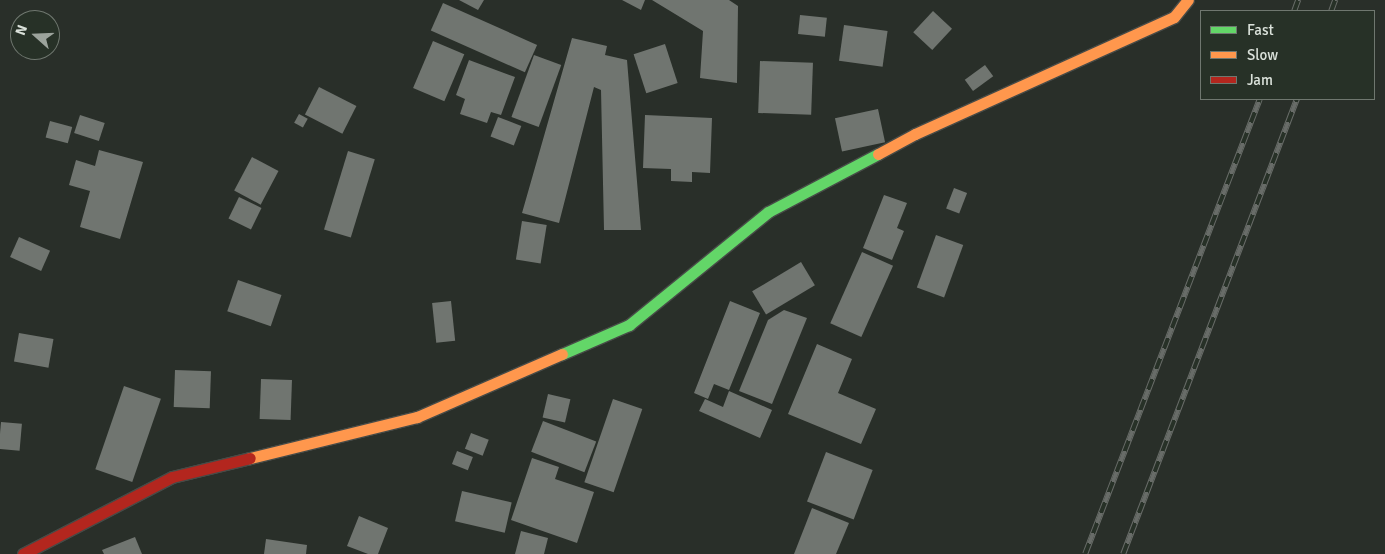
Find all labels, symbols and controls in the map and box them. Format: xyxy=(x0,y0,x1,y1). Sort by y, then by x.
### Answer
north arrow xyxy=(10,10,60,60)
legend xyxy=(1200,10,1375,100)
text: Fast xyxy=(1247,21,1274,39)
text: N xyxy=(12,23,31,38)
text: Slow xyxy=(1247,46,1278,64)
text: Jam xyxy=(1247,71,1273,89)

